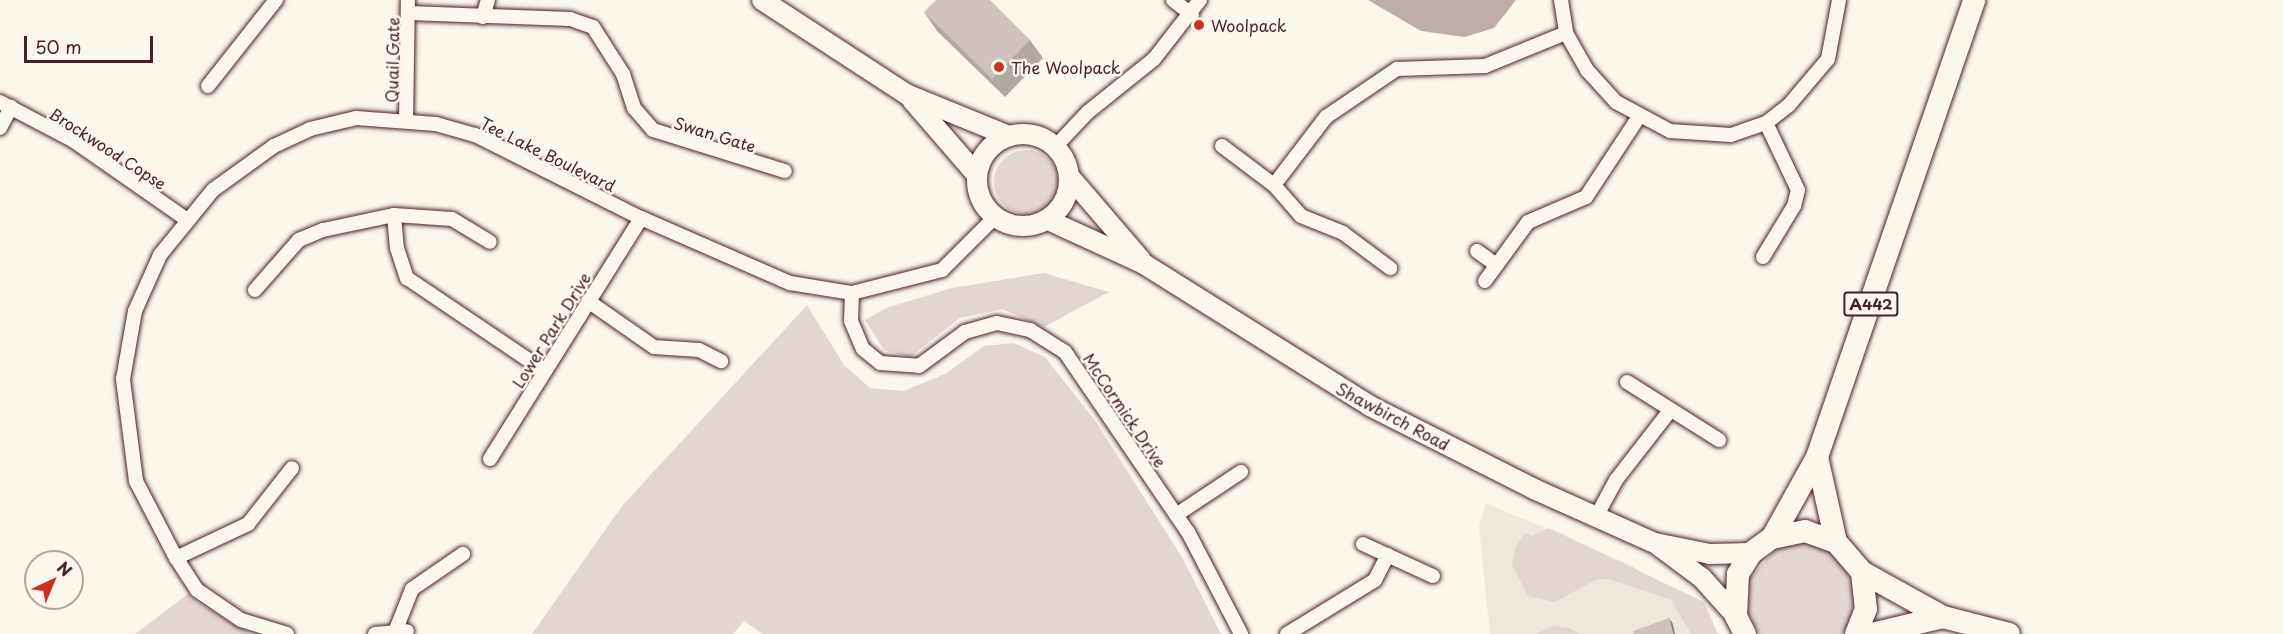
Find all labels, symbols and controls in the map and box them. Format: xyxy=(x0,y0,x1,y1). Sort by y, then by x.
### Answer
place label: Woolpack xyxy=(1211,15,1286,35)
street label: Quail Gate xyxy=(382,17,402,103)
marker: Woolpack xyxy=(1192,18,1206,32)
scale bar xyxy=(27,24,156,62)
text: 50 m xyxy=(35,33,82,60)
place label: The Woolpack xyxy=(1011,57,1120,77)
marker: The Woolpack xyxy=(992,60,1006,74)
street label: Brockwood Copse xyxy=(46,103,170,193)
street label: Swan Gate xyxy=(672,112,758,156)
street label: Tee Lake Boulevard xyxy=(477,113,619,195)
street label: Lower Park Drive xyxy=(508,269,594,391)
road number: A442 xyxy=(1842,292,1900,316)
street label: McCormick Drive xyxy=(1079,349,1171,471)
street label: Shawbirch Road xyxy=(1333,378,1453,454)
north arrow xyxy=(24,550,84,610)
text: N xyxy=(52,555,78,582)

